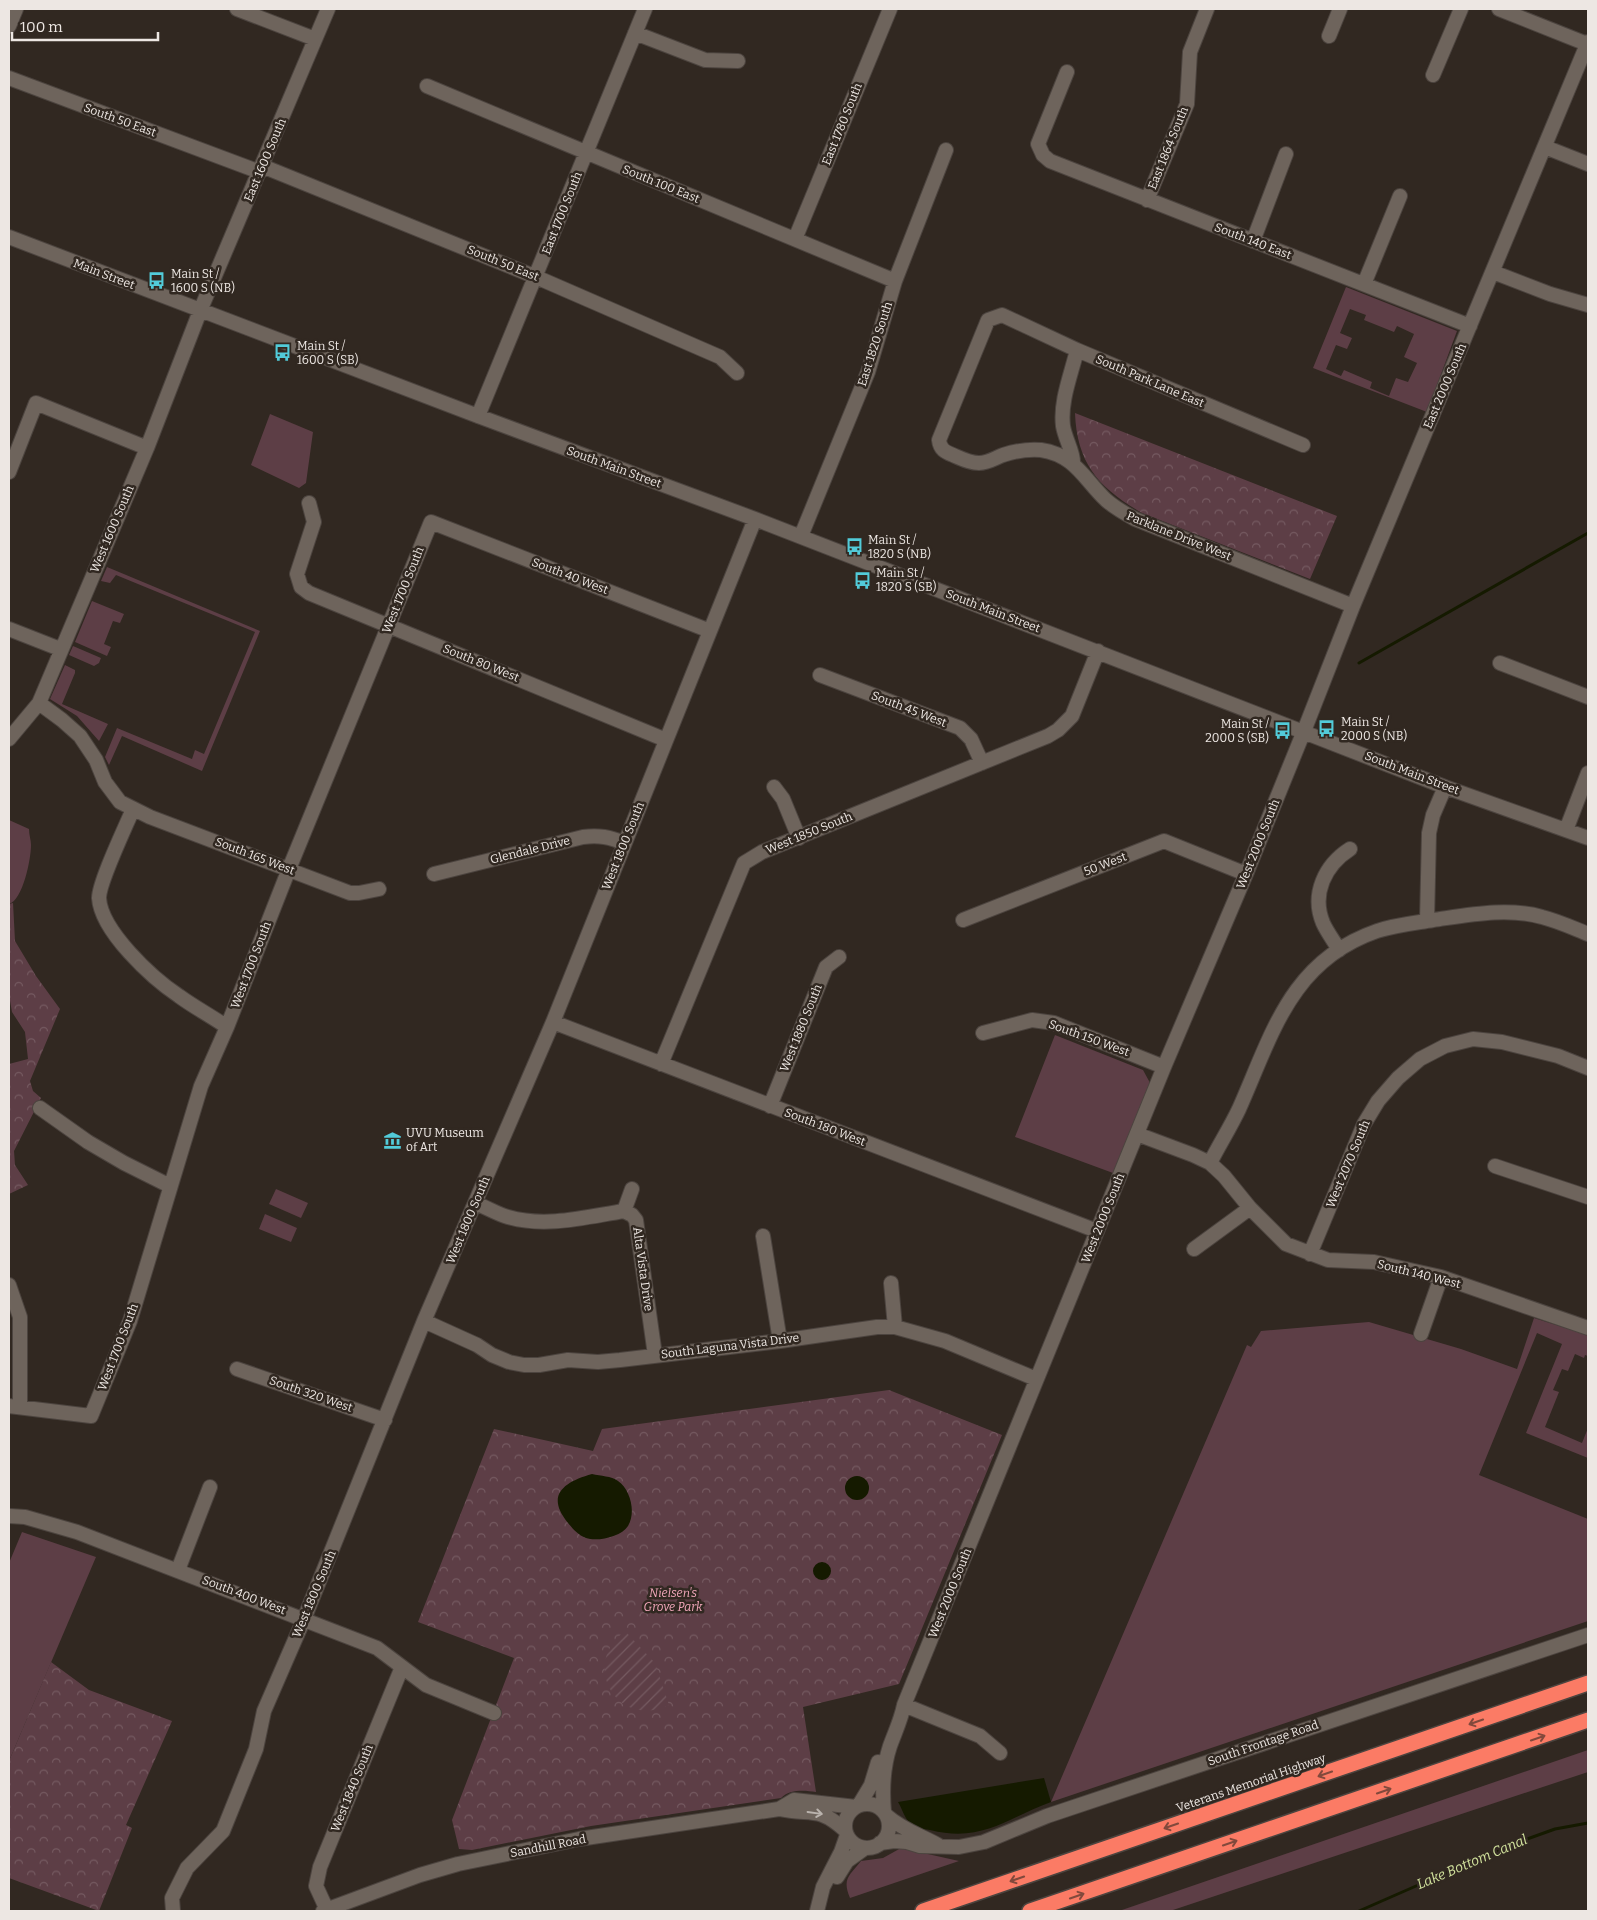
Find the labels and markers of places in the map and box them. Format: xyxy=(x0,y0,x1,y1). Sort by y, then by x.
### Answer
place label: Main St / 1600 S (NB) xyxy=(171,267,235,295)
bus stop icon: Main St / 1600 S (NB) xyxy=(147,271,167,291)
place label: Main St / 1600 S (SB) xyxy=(297,339,359,367)
bus stop icon: Main St / 1600 S (SB) xyxy=(273,343,293,363)
place label: Main St / 1820 S (NB) xyxy=(868,533,931,561)
bus stop icon: Main St / 1820 S (NB) xyxy=(844,537,864,557)
place label: Main St / 1820 S (SB) xyxy=(876,566,937,594)
bus stop icon: Main St / 1820 S (SB) xyxy=(852,570,872,590)
place label: Main St / 2000 S (NB) xyxy=(1341,715,1408,743)
place label: Main St / 2000 S (SB) xyxy=(1205,717,1269,745)
bus stop icon: Main St / 2000 S (NB) xyxy=(1317,719,1337,739)
bus stop icon: Main St / 2000 S (SB) xyxy=(1273,721,1293,741)
place label: UVU Museum of Art xyxy=(406,1126,484,1154)
museum icon: UVU Museum of Art xyxy=(382,1130,402,1150)

